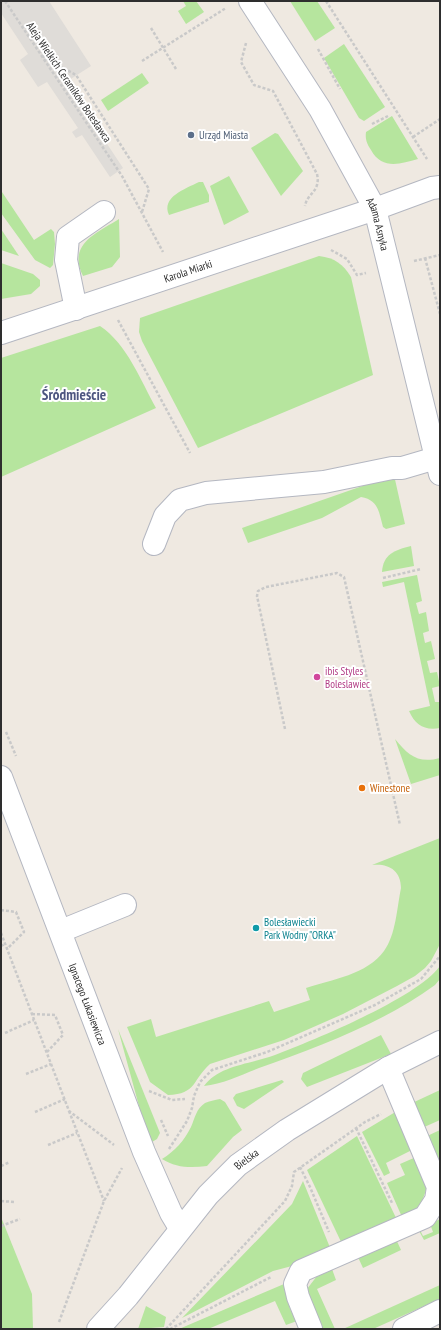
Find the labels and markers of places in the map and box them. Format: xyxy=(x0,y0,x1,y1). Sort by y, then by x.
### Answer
place label: Urząd Miasta xyxy=(199,128,248,142)
marker: Urząd Miasta xyxy=(186,130,196,140)
place label: ibis Styles Boleslawiec xyxy=(325,664,370,691)
marker: ibis Styles Boleslawiec xyxy=(312,672,322,682)
place label: Winestone xyxy=(370,781,410,795)
marker: Winestone xyxy=(357,783,367,793)
place label: Bolesławiecki Park Wodny "ORKA" xyxy=(264,915,336,942)
marker: Bolesławiecki Park Wodny "ORKA" xyxy=(251,923,261,933)

